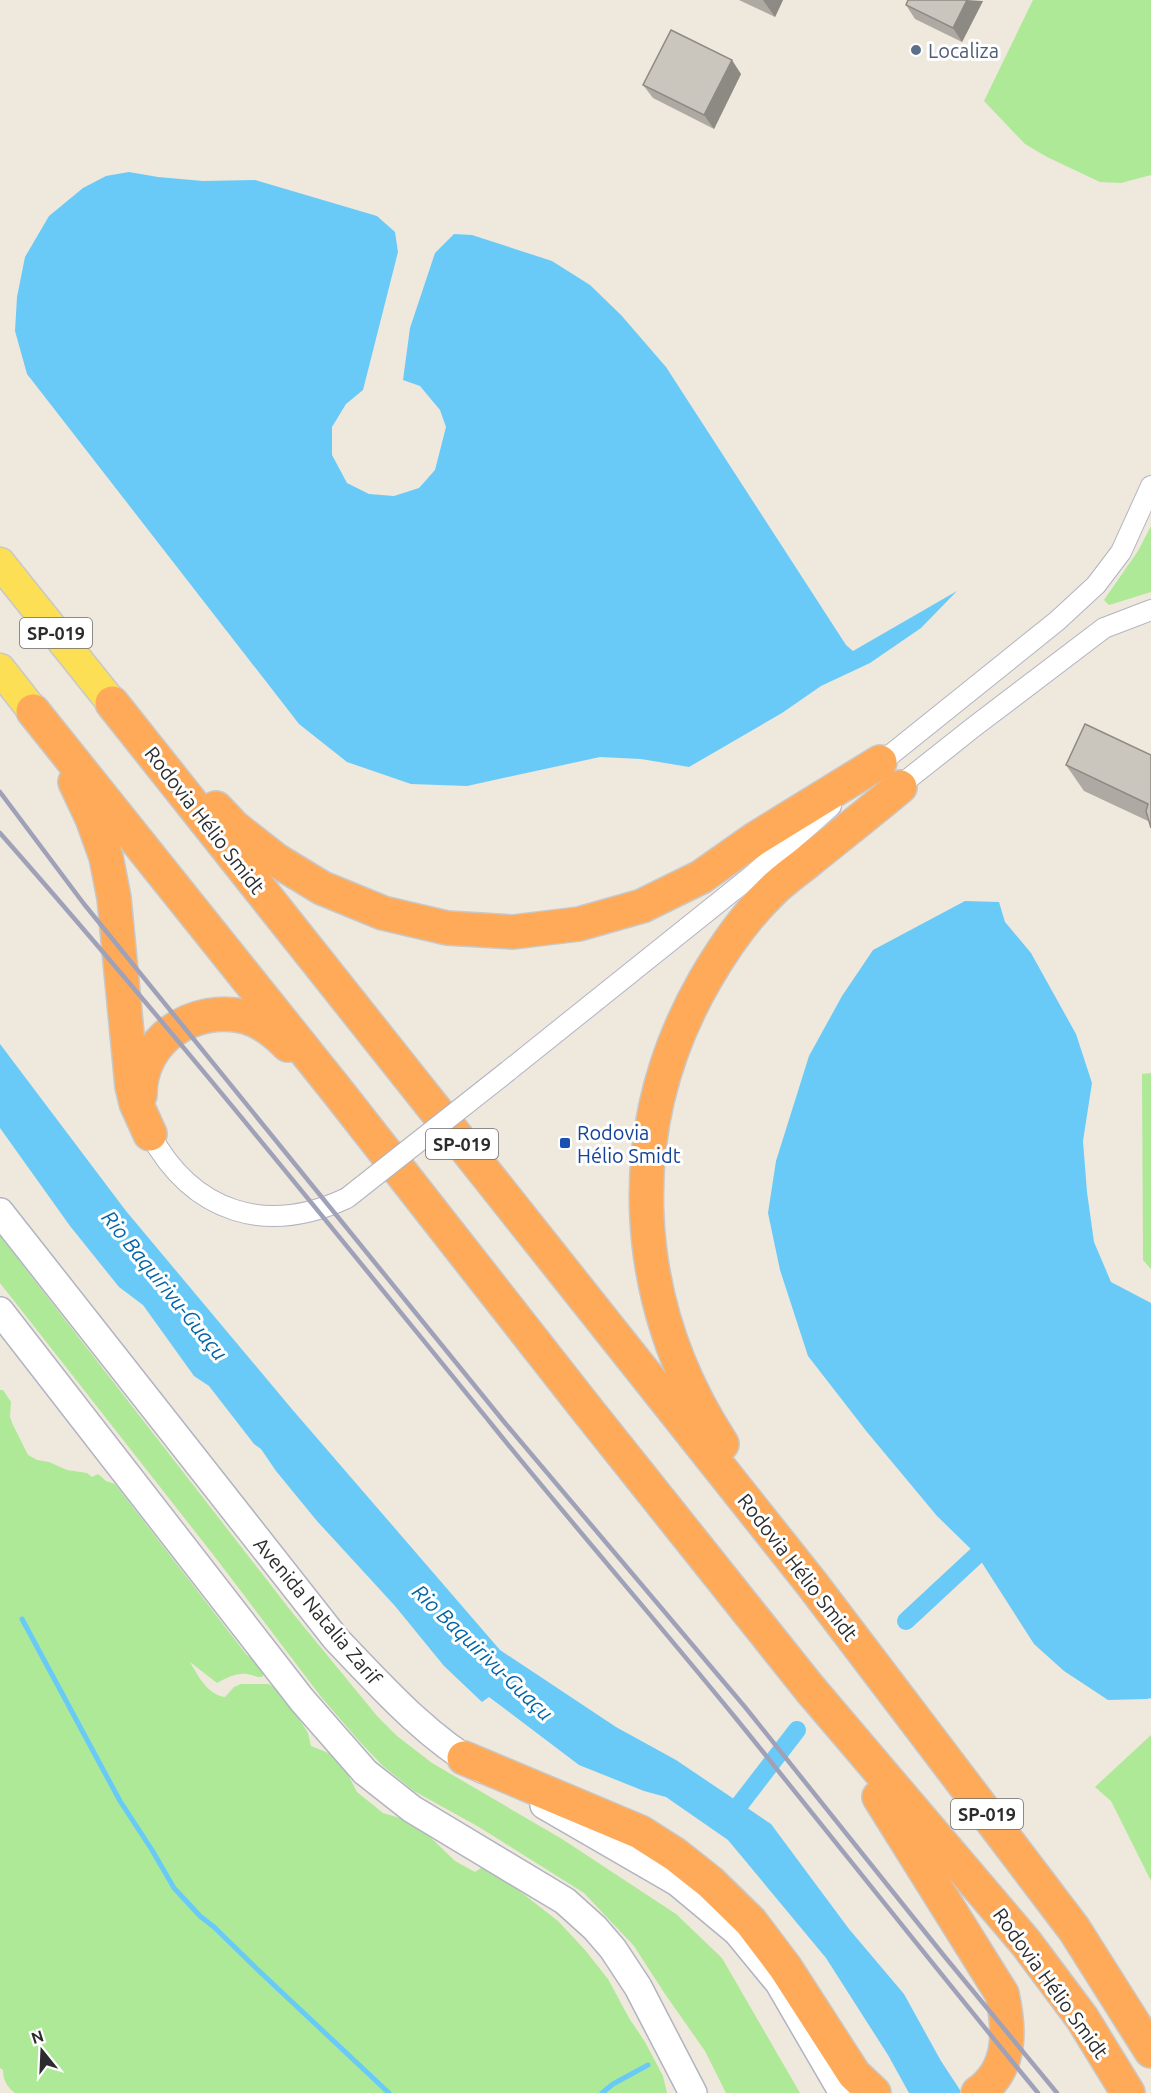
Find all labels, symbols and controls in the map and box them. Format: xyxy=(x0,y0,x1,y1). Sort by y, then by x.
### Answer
place label: Localiza xyxy=(928,39,999,62)
marker: Localiza xyxy=(909,43,923,57)
road number: SP-019 xyxy=(20,618,92,648)
street label: Rodovia Hélio Smidt xyxy=(140,742,270,898)
place label: Rodovia Hélio Smidt xyxy=(577,1121,681,1167)
road number: SP-019 xyxy=(426,1129,498,1159)
marker: Rodovia Hélio Smidt xyxy=(558,1136,572,1150)
water label: Rio Baquirivu-Guaçu xyxy=(97,1205,233,1365)
street label: Rodovia Hélio Smidt xyxy=(733,1489,863,1645)
street label: Avenida Natalia Zarif xyxy=(250,1533,387,1690)
water label: Rio Baquirivu-Guaçu xyxy=(408,1579,558,1725)
road number: SP-019 xyxy=(951,1799,1023,1829)
street label: Rodovia Hélio Smidt xyxy=(989,1903,1113,2063)
north arrow xyxy=(12,2021,72,2081)
text: N xyxy=(29,2026,46,2047)

